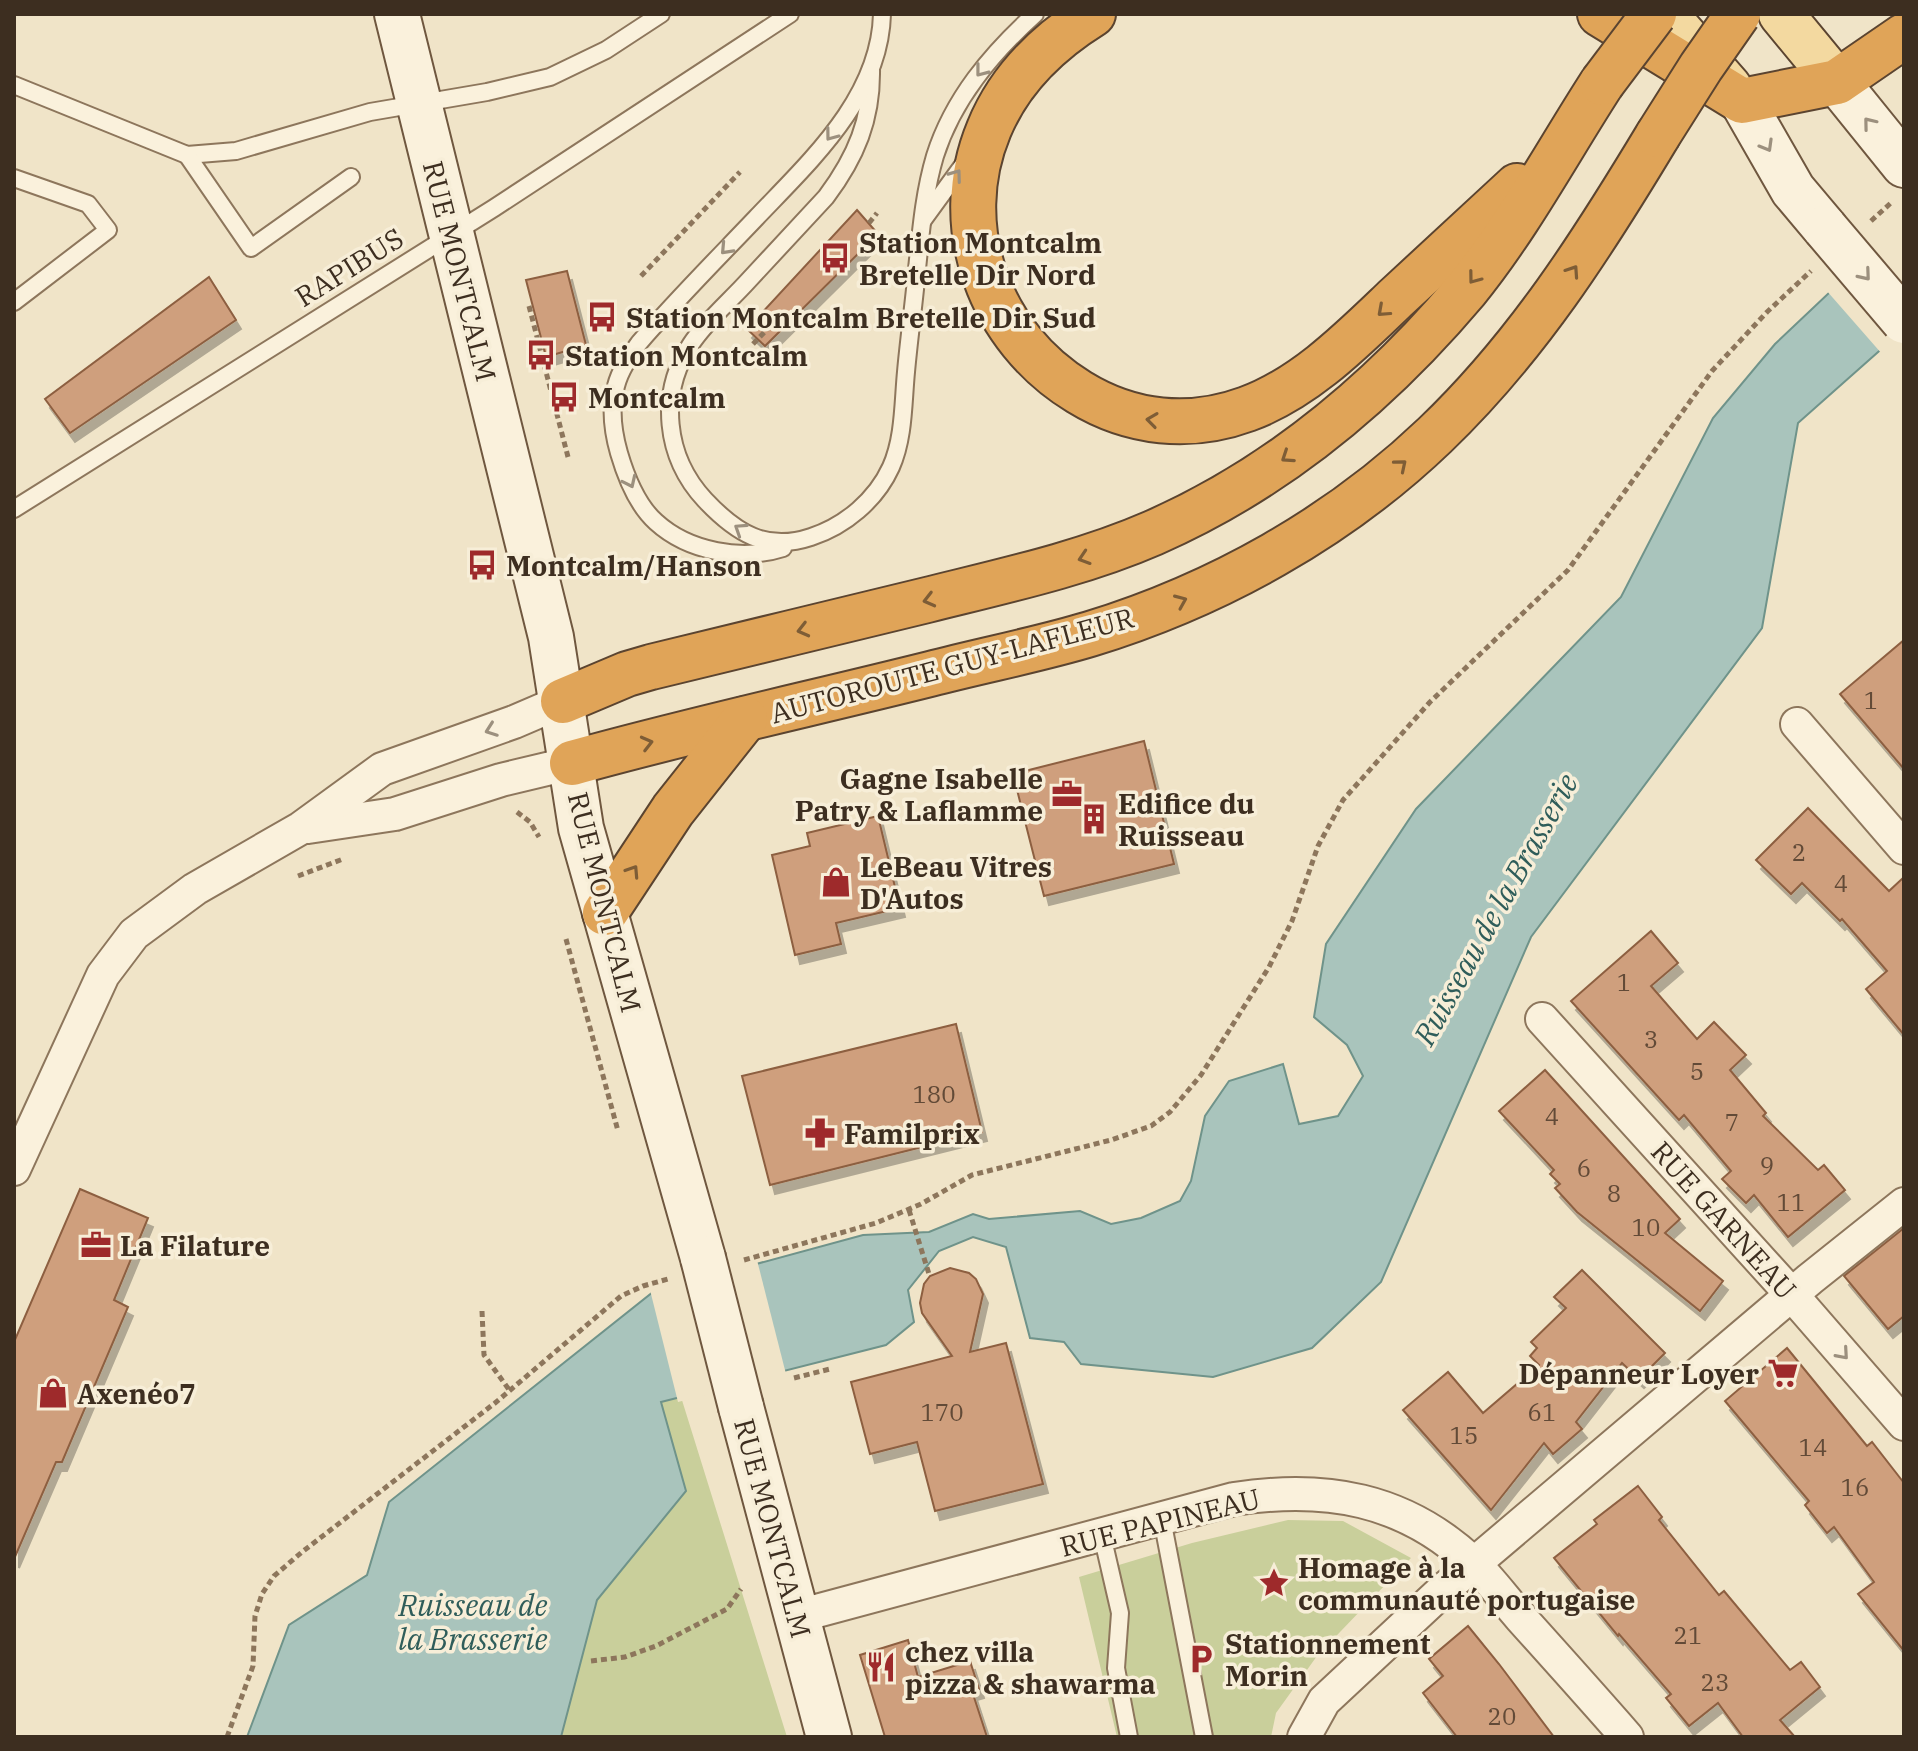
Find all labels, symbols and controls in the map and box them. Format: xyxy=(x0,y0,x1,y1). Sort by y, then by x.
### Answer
one-way arrow xyxy=(977,62,991,77)
one-way arrow xyxy=(1864,118,1879,132)
one-way arrow xyxy=(826,126,840,141)
one-way arrow xyxy=(1757,137,1773,151)
street label: RUE MONTCALM xyxy=(415,157,505,385)
one-way arrow xyxy=(946,169,960,184)
street label: RAPIBUS xyxy=(288,219,410,315)
place label: Station Montcalm Bretelle Dir Nord xyxy=(859,224,1102,293)
one-way arrow xyxy=(721,240,736,254)
bus stop icon: Station Montcalm Bretelle Dir Nord xyxy=(818,241,852,275)
one-way arrow xyxy=(1563,266,1578,280)
one-way arrow xyxy=(1855,266,1870,280)
one-way arrow xyxy=(1469,270,1484,284)
place label: Station Montcalm Bretelle Dir Sud xyxy=(626,299,1096,336)
bus stop icon: Station Montcalm Bretelle Dir Sud xyxy=(585,300,619,334)
one-way arrow xyxy=(1377,301,1392,315)
place label: Station Montcalm xyxy=(565,337,808,374)
bus stop icon: Station Montcalm xyxy=(524,338,558,372)
place label: Montcalm xyxy=(588,379,726,416)
bus stop icon: Montcalm xyxy=(547,380,581,414)
one-way arrow xyxy=(1146,412,1159,429)
one-way arrow xyxy=(1281,448,1295,463)
one-way arrow xyxy=(1392,460,1406,475)
one-way arrow xyxy=(620,474,636,488)
one-way arrow xyxy=(735,524,749,539)
place label: Montcalm/Hanson xyxy=(506,547,762,584)
bus stop icon: Montcalm/Hanson xyxy=(465,548,499,582)
one-way arrow xyxy=(1078,549,1092,565)
one-way arrow xyxy=(923,590,937,607)
one-way arrow xyxy=(1172,594,1187,610)
street label: AUTOROUTE GUY-LAFLEUR xyxy=(766,599,1138,731)
one-way arrow xyxy=(797,621,810,638)
house number: 1 xyxy=(1864,684,1878,716)
one-way arrow xyxy=(485,721,499,737)
one-way arrow xyxy=(640,735,653,752)
place label: Gagne Isabelle Patry & Laflamme xyxy=(795,760,1043,829)
water label: Ruisseau de la Brasserie xyxy=(1404,766,1586,1053)
office icon: Gagne Isabelle Patry & Laflamme xyxy=(1050,777,1084,811)
place label: Edifice du Ruisseau xyxy=(1118,785,1255,854)
street label: RUE MONTCALM xyxy=(560,788,650,1016)
building icon: Edifice du Ruisseau xyxy=(1077,802,1111,836)
house number: 2 xyxy=(1792,836,1806,868)
place label: LeBeau Vitres D'Autos xyxy=(860,848,1052,917)
one-way arrow xyxy=(624,865,639,879)
shop icon: LeBeau Vitres D'Autos xyxy=(819,865,853,899)
house number: 4 xyxy=(1834,867,1848,899)
house number: 1 xyxy=(1617,966,1631,998)
house number: 3 xyxy=(1644,1023,1658,1055)
house number: 5 xyxy=(1690,1055,1704,1087)
house number: 180 xyxy=(912,1078,956,1110)
house number: 4 xyxy=(1545,1100,1559,1132)
house number: 7 xyxy=(1725,1106,1739,1138)
place label: Familprix xyxy=(844,1115,980,1152)
pharmacy icon: Familprix xyxy=(803,1116,837,1150)
street label: RUE GARNEAU xyxy=(1643,1133,1805,1307)
house number: 9 xyxy=(1760,1149,1774,1181)
house number: 6 xyxy=(1577,1152,1591,1184)
house number: 8 xyxy=(1607,1177,1621,1209)
house number: 11 xyxy=(1777,1186,1805,1218)
house number: 10 xyxy=(1632,1211,1660,1243)
place label: La Filature xyxy=(120,1227,270,1264)
office icon: La Filature xyxy=(79,1228,113,1262)
one-way arrow xyxy=(1833,1345,1848,1360)
place label: Dépanneur Loyer xyxy=(1519,1355,1759,1392)
supermarket icon: Dépanneur Loyer xyxy=(1766,1356,1800,1390)
place label: Axenéo7 xyxy=(77,1375,196,1412)
shop icon: Axenéo7 xyxy=(36,1376,70,1410)
house number: 170 xyxy=(920,1396,964,1428)
house number: 61 xyxy=(1528,1396,1556,1428)
street label: RUE MONTCALM xyxy=(726,1414,820,1642)
house number: 15 xyxy=(1450,1419,1478,1451)
house number: 14 xyxy=(1799,1431,1827,1463)
house number: 16 xyxy=(1841,1471,1869,1503)
street label: RUE PAPINEAU xyxy=(1056,1479,1264,1565)
place label: Homage à la communauté portugaise xyxy=(1298,1549,1635,1618)
place icon: Homage à la communauté portugaise xyxy=(1257,1566,1291,1600)
water label: Ruisseau de la Brasserie xyxy=(397,1585,548,1658)
house number: 21 xyxy=(1674,1619,1702,1651)
place label: Stationnement Morin xyxy=(1225,1625,1430,1694)
place label: chez villa pizza & shawarma xyxy=(905,1633,1156,1702)
parking icon: Stationnement Morin xyxy=(1184,1642,1218,1676)
restaurant icon: chez villa pizza & shawarma xyxy=(864,1650,898,1684)
house number: 23 xyxy=(1701,1666,1729,1698)
house number: 20 xyxy=(1488,1700,1516,1732)

